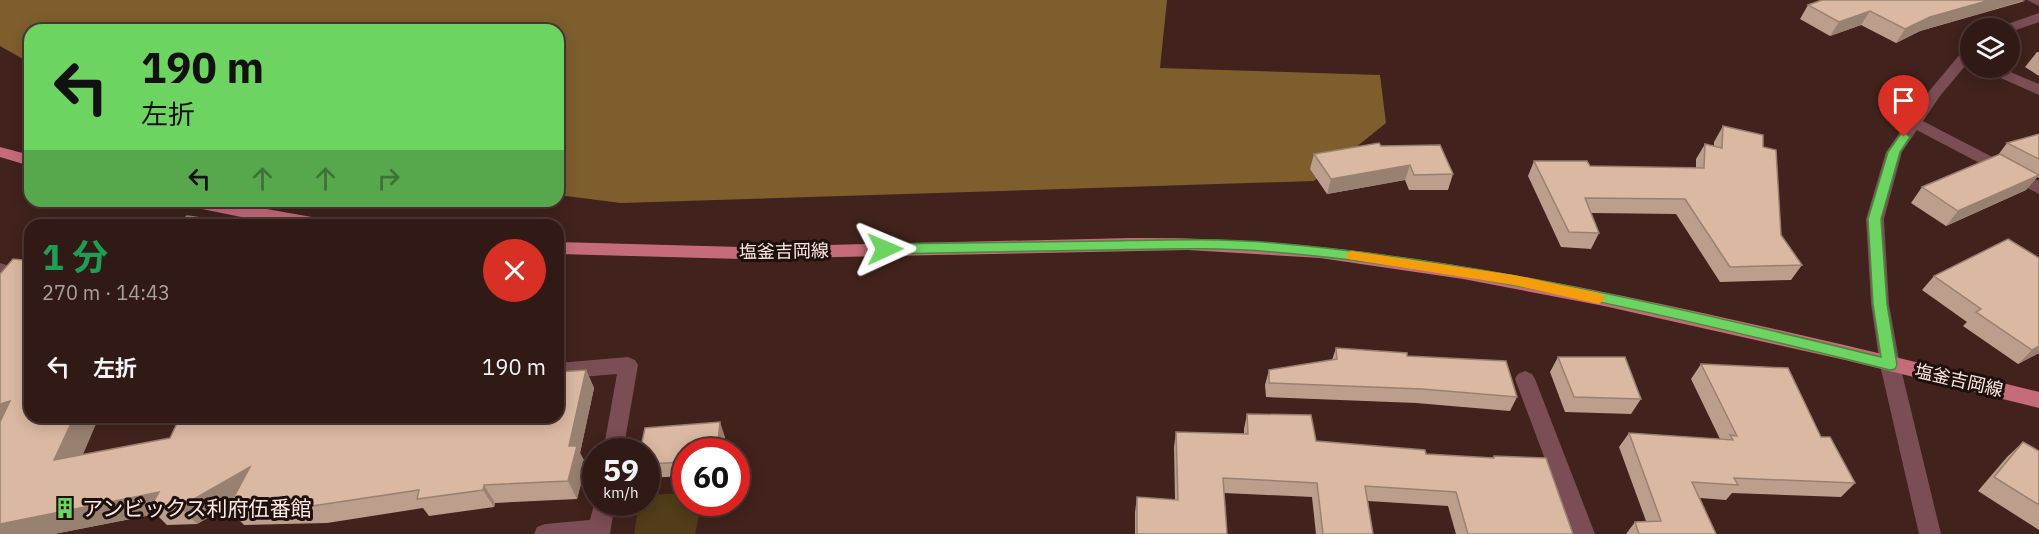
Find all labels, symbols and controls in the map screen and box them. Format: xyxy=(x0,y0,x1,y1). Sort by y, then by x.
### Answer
map controls xyxy=(1960,18,2020,78)
button: layers xyxy=(1960,18,2020,78)
text: 190 m xyxy=(141,40,264,95)
icon: left xyxy=(42,48,120,126)
pin xyxy=(1878,75,1929,137)
icon: arrive xyxy=(1887,84,1920,117)
text: 左折 xyxy=(141,96,195,131)
icon: left xyxy=(183,162,216,195)
icon: ahead xyxy=(246,162,279,195)
icon: ahead xyxy=(309,162,342,195)
icon: right xyxy=(372,162,405,195)
position arrow xyxy=(853,217,917,281)
text: 1 分 xyxy=(42,233,108,280)
button: close xyxy=(483,239,546,302)
street label: 塩釜吉岡線 xyxy=(739,239,829,263)
text: 270 m · 14:43 xyxy=(42,279,170,306)
icon: left xyxy=(42,350,75,383)
text: 190 m xyxy=(482,352,546,381)
text: 左折 xyxy=(93,353,137,382)
street label: 塩釜吉岡線 xyxy=(1913,359,2005,401)
speed limit sign: 60 xyxy=(672,438,750,516)
text: 59 xyxy=(603,450,639,489)
text: km/h xyxy=(603,483,639,502)
place label: アンビックス利府伍番館 xyxy=(82,494,312,522)
building icon: アンビックス利府伍番館 xyxy=(53,496,77,520)

